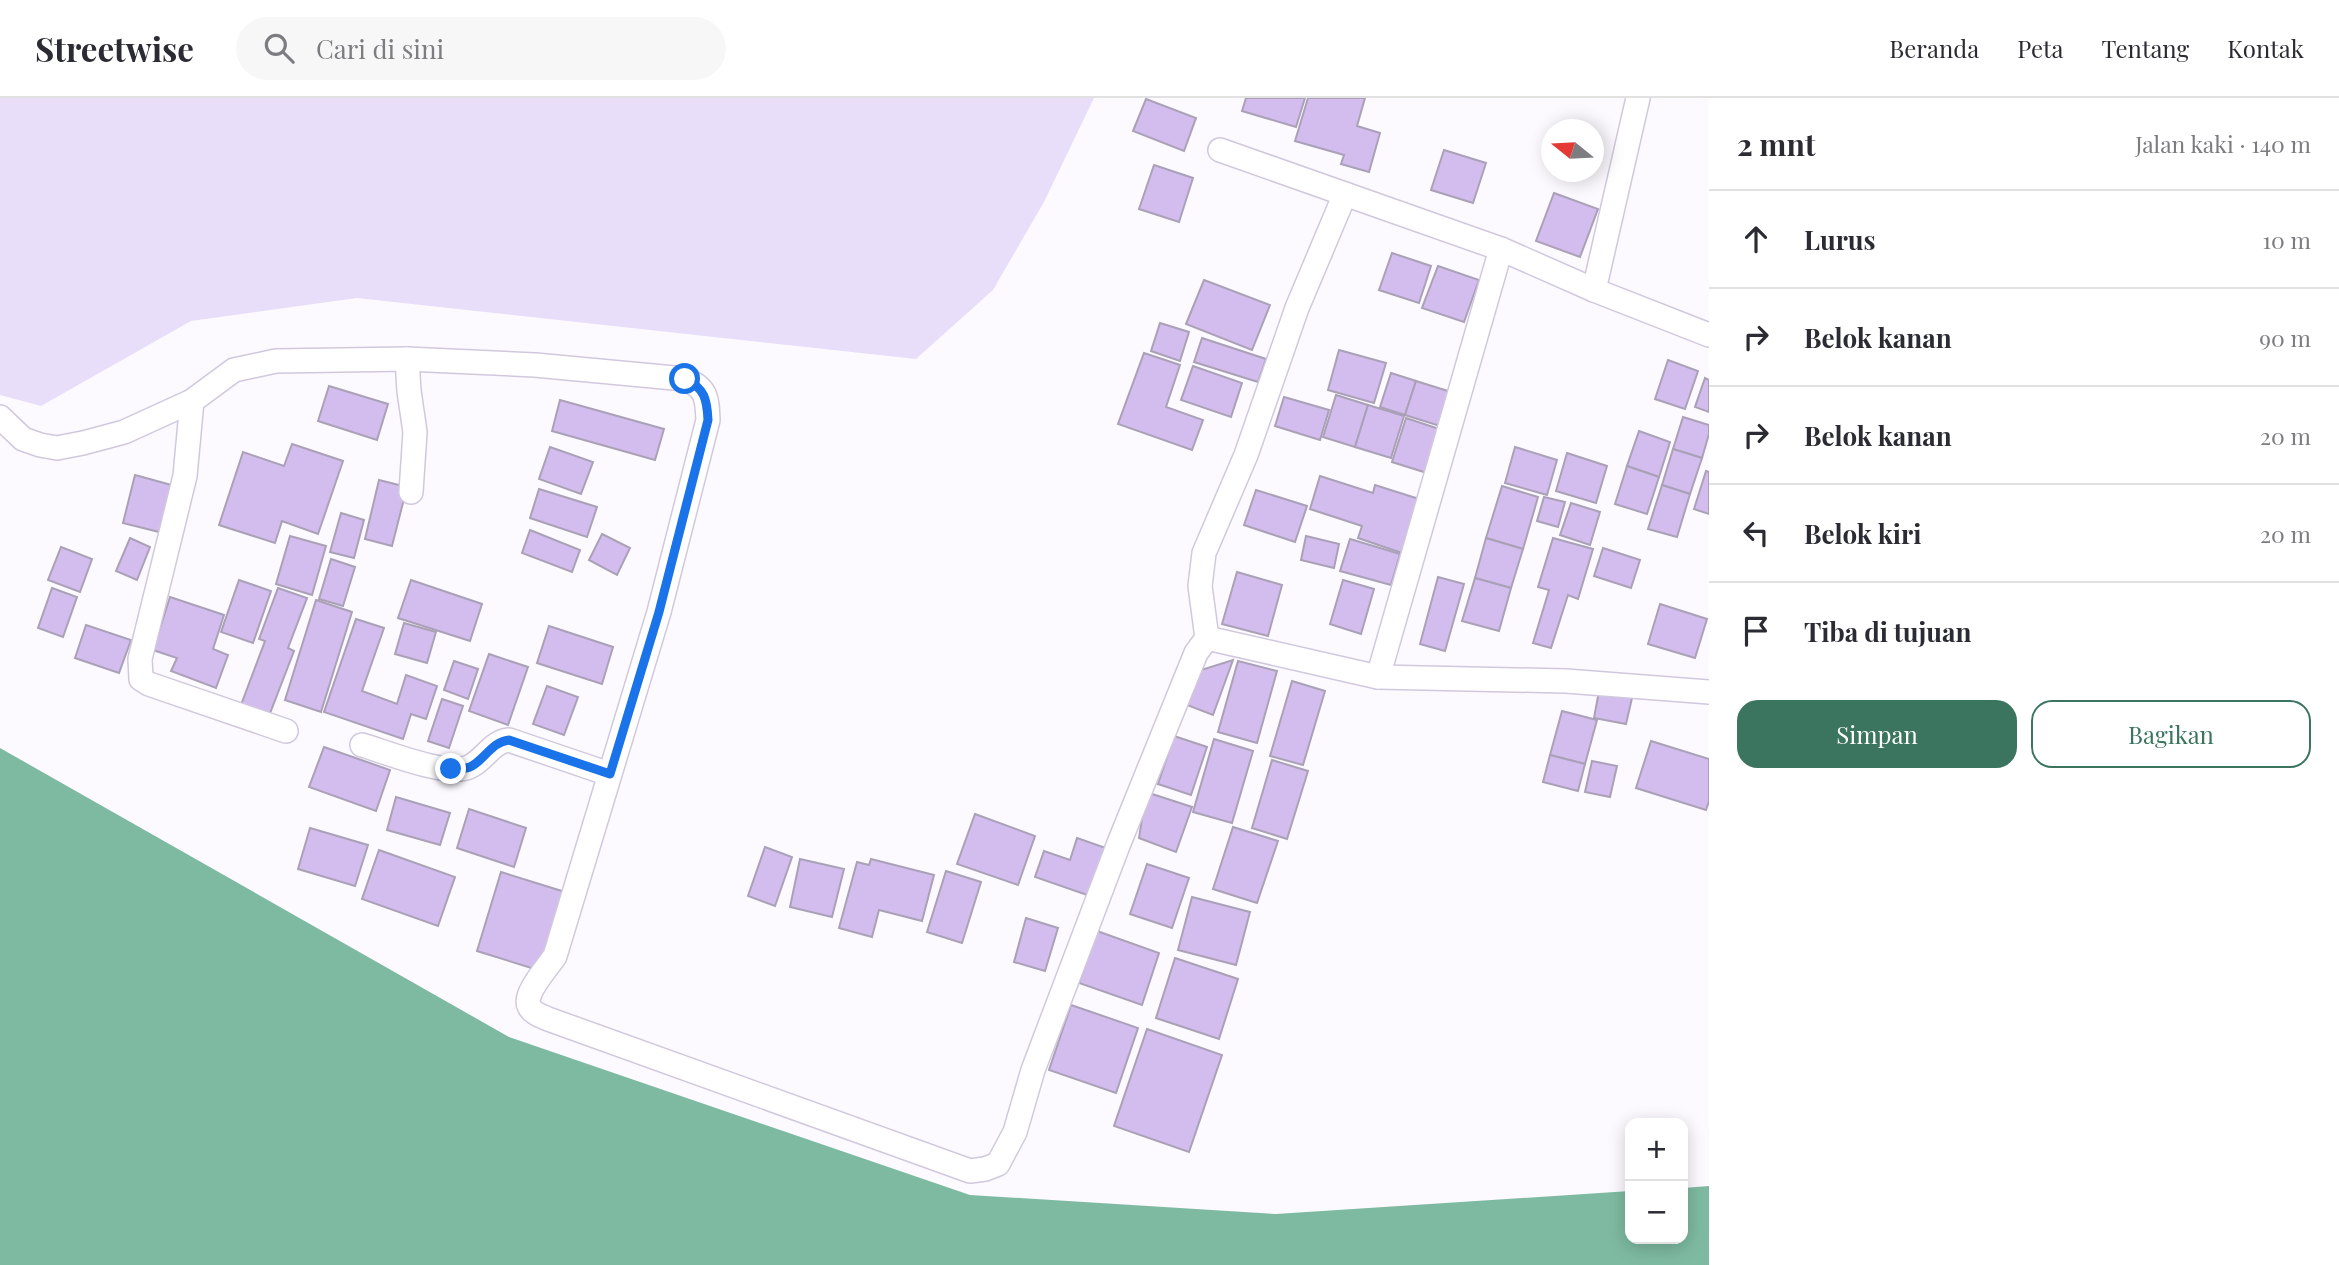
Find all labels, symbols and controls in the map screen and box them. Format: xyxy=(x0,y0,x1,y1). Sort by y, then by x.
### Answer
search box xyxy=(236,17,726,80)
text: Streetwise xyxy=(35,26,194,70)
icon: search xyxy=(260,29,298,67)
text: Cari di sini xyxy=(316,31,444,66)
text: Beranda xyxy=(1889,32,1979,64)
text: Peta xyxy=(2017,32,2064,64)
text: Tentang xyxy=(2102,32,2189,64)
text: Kontak xyxy=(2227,32,2304,64)
north arrow xyxy=(1541,119,1604,182)
text: 2 mnt xyxy=(1737,124,1816,164)
text: Jalan kaki · 140 m xyxy=(2135,128,2311,159)
icon: ahead xyxy=(1737,220,1775,258)
text: Lurus xyxy=(1804,222,1876,257)
text: 10 m xyxy=(2263,224,2311,255)
icon: right xyxy=(1737,318,1775,356)
text: Belok kanan xyxy=(1804,320,1952,355)
text: 90 m xyxy=(2259,322,2311,353)
route start xyxy=(669,363,700,394)
icon: right xyxy=(1737,416,1775,454)
text: Belok kanan xyxy=(1804,418,1952,453)
text: 20 m xyxy=(2260,420,2311,451)
icon: left xyxy=(1737,514,1775,552)
text: Belok kiri xyxy=(1804,516,1921,551)
text: 20 m xyxy=(2260,518,2311,549)
icon: arrive xyxy=(1737,612,1775,650)
text: Tiba di tujuan xyxy=(1804,614,1972,649)
button: Simpan xyxy=(1737,700,2017,768)
button: Bagikan xyxy=(2031,700,2311,768)
route end xyxy=(435,753,466,784)
map controls xyxy=(1625,1118,1688,1244)
button: + xyxy=(1625,1118,1688,1181)
button: − xyxy=(1625,1181,1688,1244)

